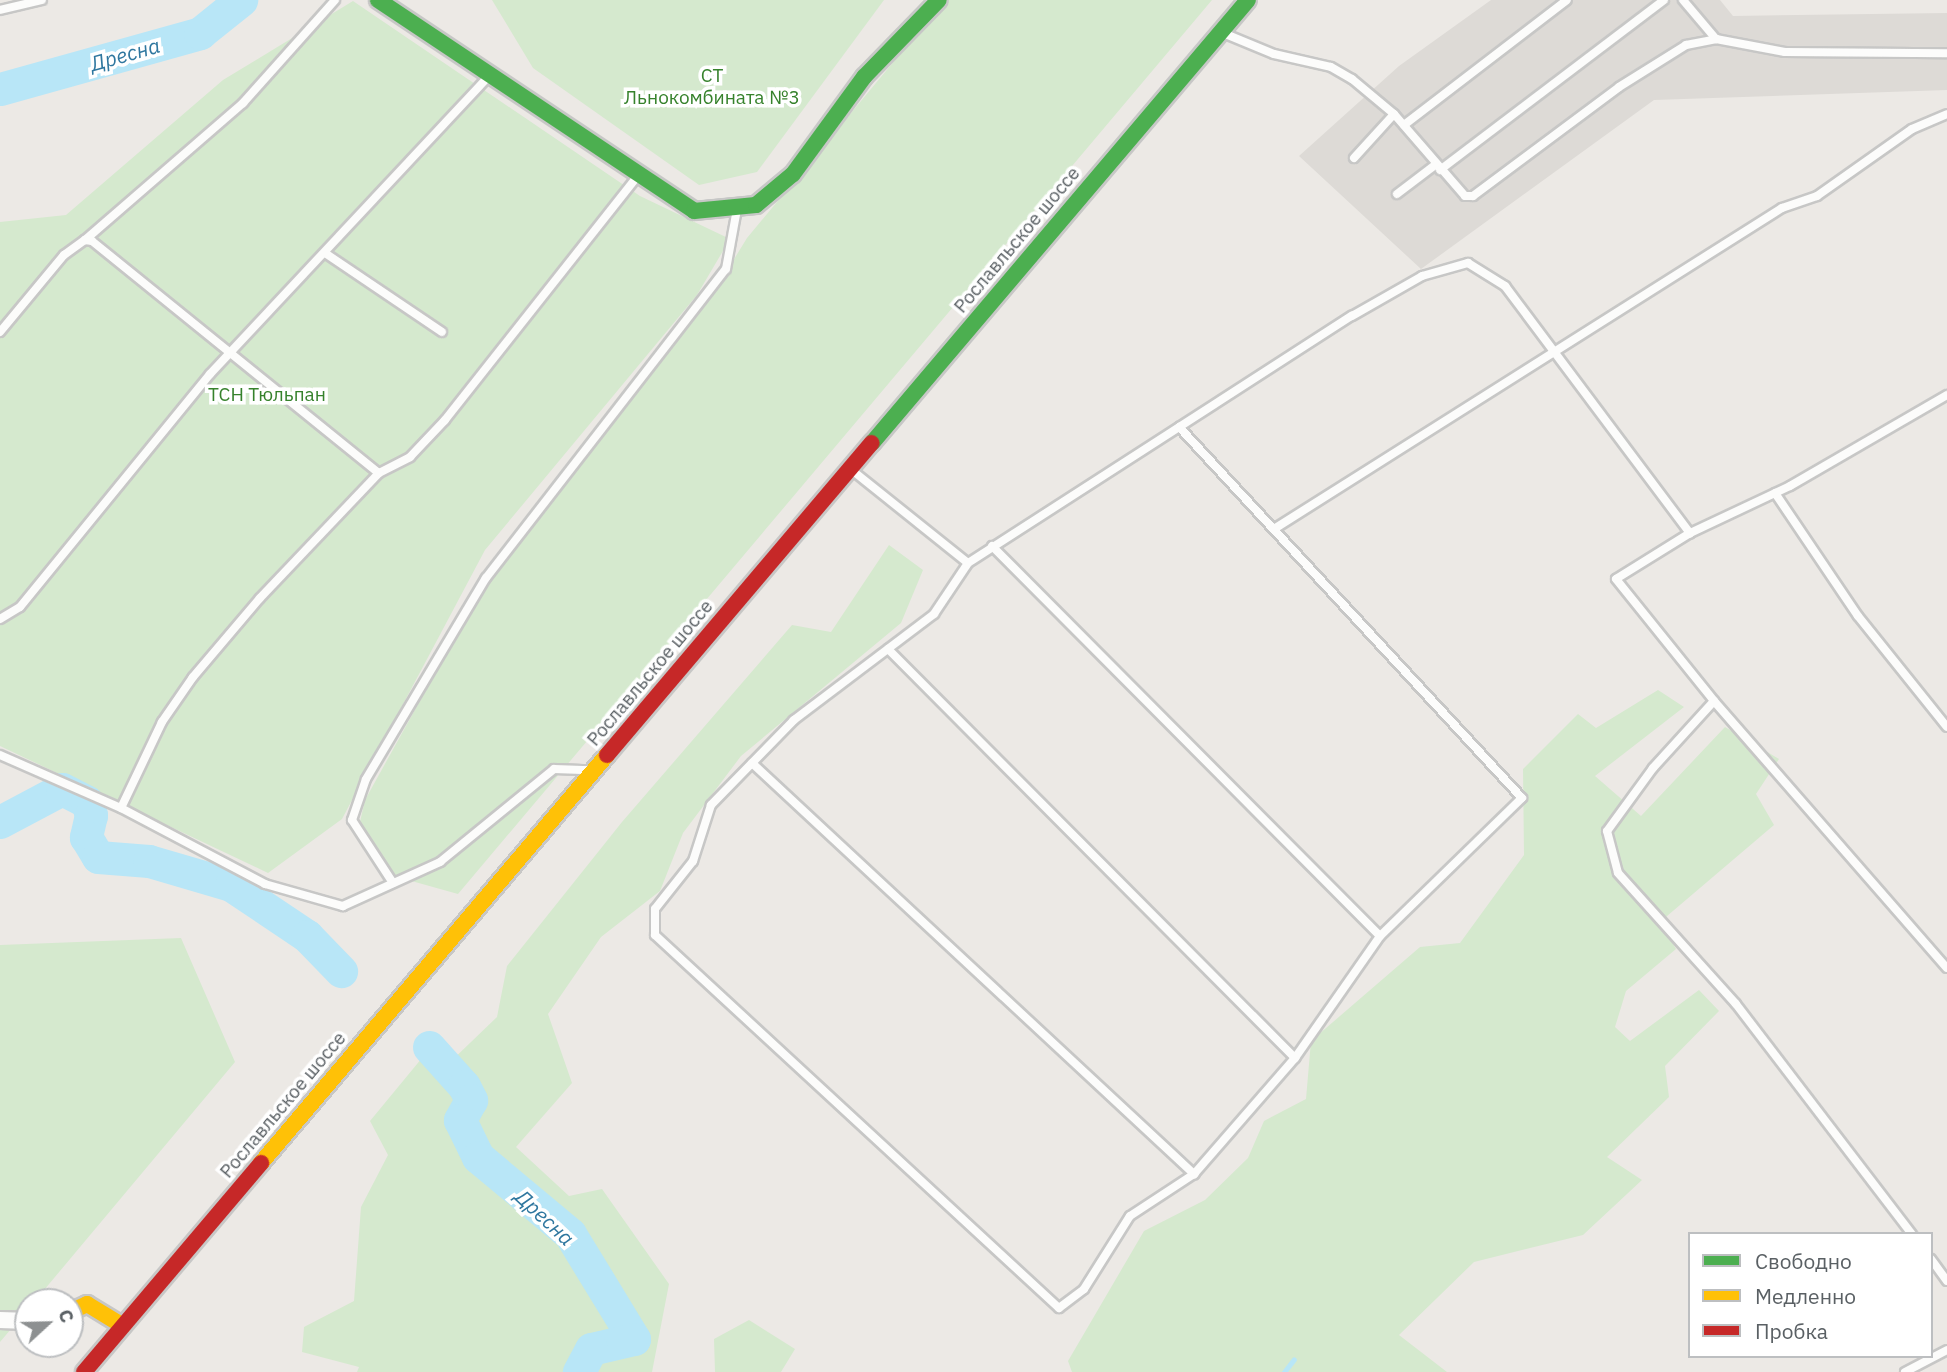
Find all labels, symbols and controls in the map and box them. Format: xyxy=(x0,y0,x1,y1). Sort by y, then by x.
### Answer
water label: Дресна xyxy=(87,32,163,76)
park label: СТ Льнокомбината №3 xyxy=(624,65,800,109)
street label: Рославльское шоссе xyxy=(949,162,1085,318)
park label: ТСН Тюльпан xyxy=(208,384,326,406)
street label: Рославльское шоссе xyxy=(582,595,718,751)
street label: Рославльское шоссе xyxy=(215,1027,351,1183)
water label: Дресна xyxy=(510,1183,580,1251)
legend xyxy=(1688,1232,1933,1358)
text: Свободно xyxy=(1755,1247,1852,1275)
text: Медленно xyxy=(1755,1282,1856,1310)
north arrow xyxy=(14,1288,84,1358)
text: С xyxy=(53,1306,80,1326)
text: Пробка xyxy=(1755,1317,1828,1345)

